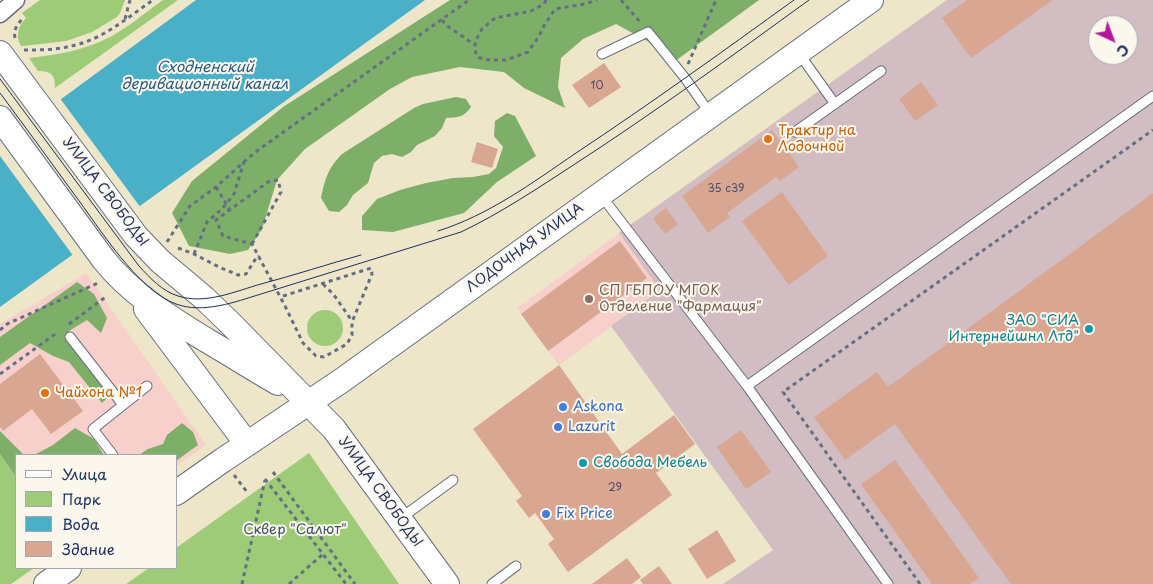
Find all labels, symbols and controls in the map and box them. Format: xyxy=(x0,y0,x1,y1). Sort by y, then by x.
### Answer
north arrow xyxy=(1088,15,1138,65)
text: С xyxy=(1112,39,1134,62)
water label: Сходненский деривационный канал xyxy=(122,59,288,94)
house number: 10 xyxy=(591,79,603,93)
place label: Трактир на Лодочной xyxy=(778,123,856,156)
marker: Трактир на Лодочной xyxy=(762,133,774,145)
street label: УЛИЦА СВОБОДЫ xyxy=(59,134,151,250)
house number: 35 с39 xyxy=(708,182,744,196)
street label: ЛОДОЧНАЯ УЛИЦА xyxy=(463,200,587,296)
place label: СП ГБПОУ МГОК Отделение "Фармация" xyxy=(599,283,762,316)
marker: СП ГБПОУ МГОК Отделение "Фармация" xyxy=(583,293,595,305)
place label: ЗАО "СИА Интернейшнл Лтд" xyxy=(949,313,1079,346)
marker: ЗАО "СИА Интернейшнл Лтд" xyxy=(1083,323,1095,335)
place label: Чайхона №1 xyxy=(55,385,142,401)
marker: Чайхона №1 xyxy=(39,387,51,399)
place label: Askona xyxy=(573,399,623,415)
marker: Askona xyxy=(557,401,569,413)
place label: Lazurit xyxy=(568,419,616,435)
marker: Lazurit xyxy=(552,421,564,433)
street label: УЛИЦА СВОБОДЫ xyxy=(334,434,426,550)
legend xyxy=(15,454,178,569)
place label: Свобода Мебель xyxy=(593,455,707,471)
marker: Свобода Мебель xyxy=(577,457,589,469)
text: Улица xyxy=(62,462,107,485)
house number: 29 xyxy=(608,481,622,495)
text: Парк xyxy=(62,487,101,510)
place label: Fix Price xyxy=(556,506,613,522)
marker: Fix Price xyxy=(540,508,552,520)
text: Вода xyxy=(62,512,99,535)
park label: Сквер "Салют" xyxy=(243,522,347,538)
text: Здание xyxy=(62,537,115,560)

